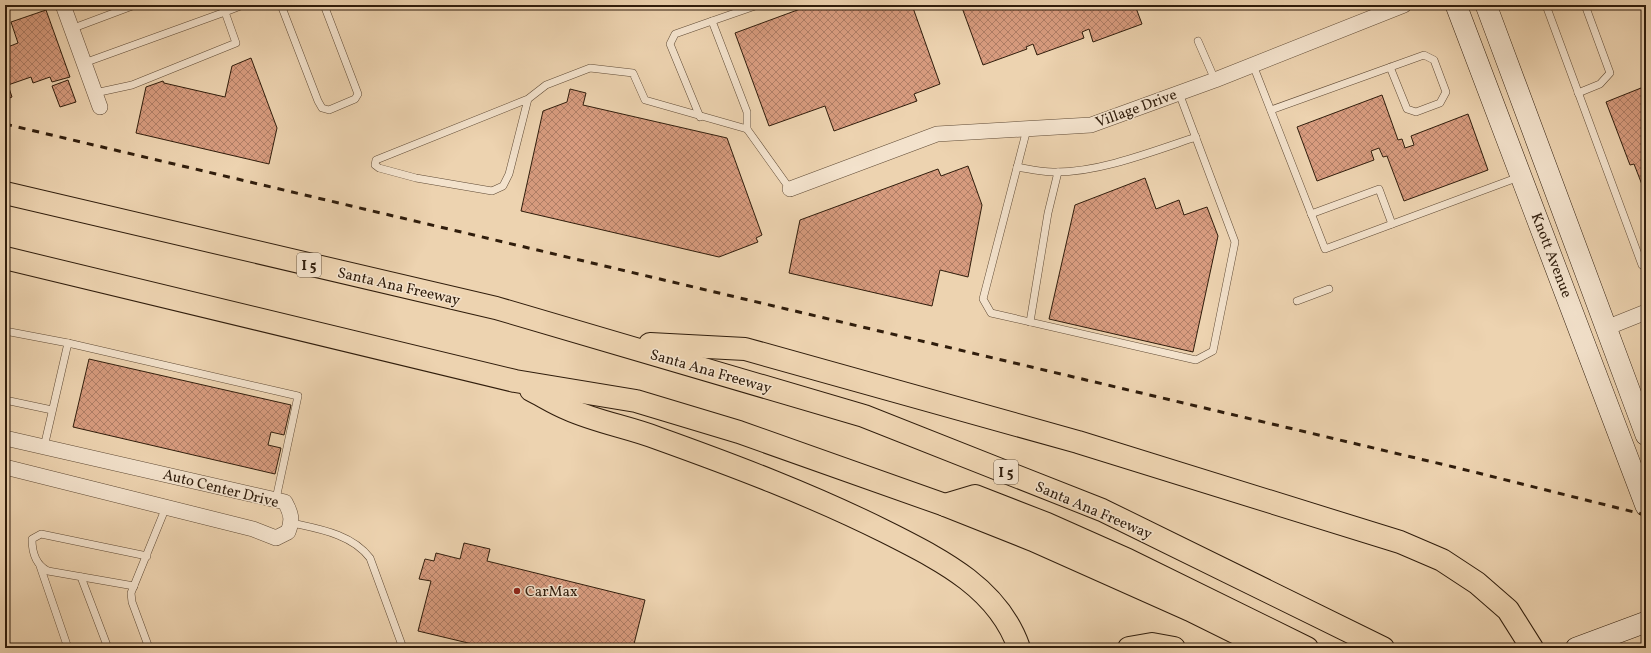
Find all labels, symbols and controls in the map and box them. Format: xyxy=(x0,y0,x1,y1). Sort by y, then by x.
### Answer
street label: Village Drive xyxy=(1093,85,1180,134)
street label: Knott Avenue xyxy=(1525,210,1576,301)
road number: I 5 xyxy=(297,253,321,277)
street label: Santa Ana Freeway xyxy=(335,263,462,312)
street label: Santa Ana Freeway xyxy=(647,345,774,400)
road number: I 5 xyxy=(994,460,1018,484)
street label: Auto Center Drive xyxy=(160,465,281,514)
street label: Santa Ana Freeway xyxy=(1032,477,1155,546)
place label: CarMax xyxy=(525,582,578,603)
marker: CarMax xyxy=(512,586,522,596)

